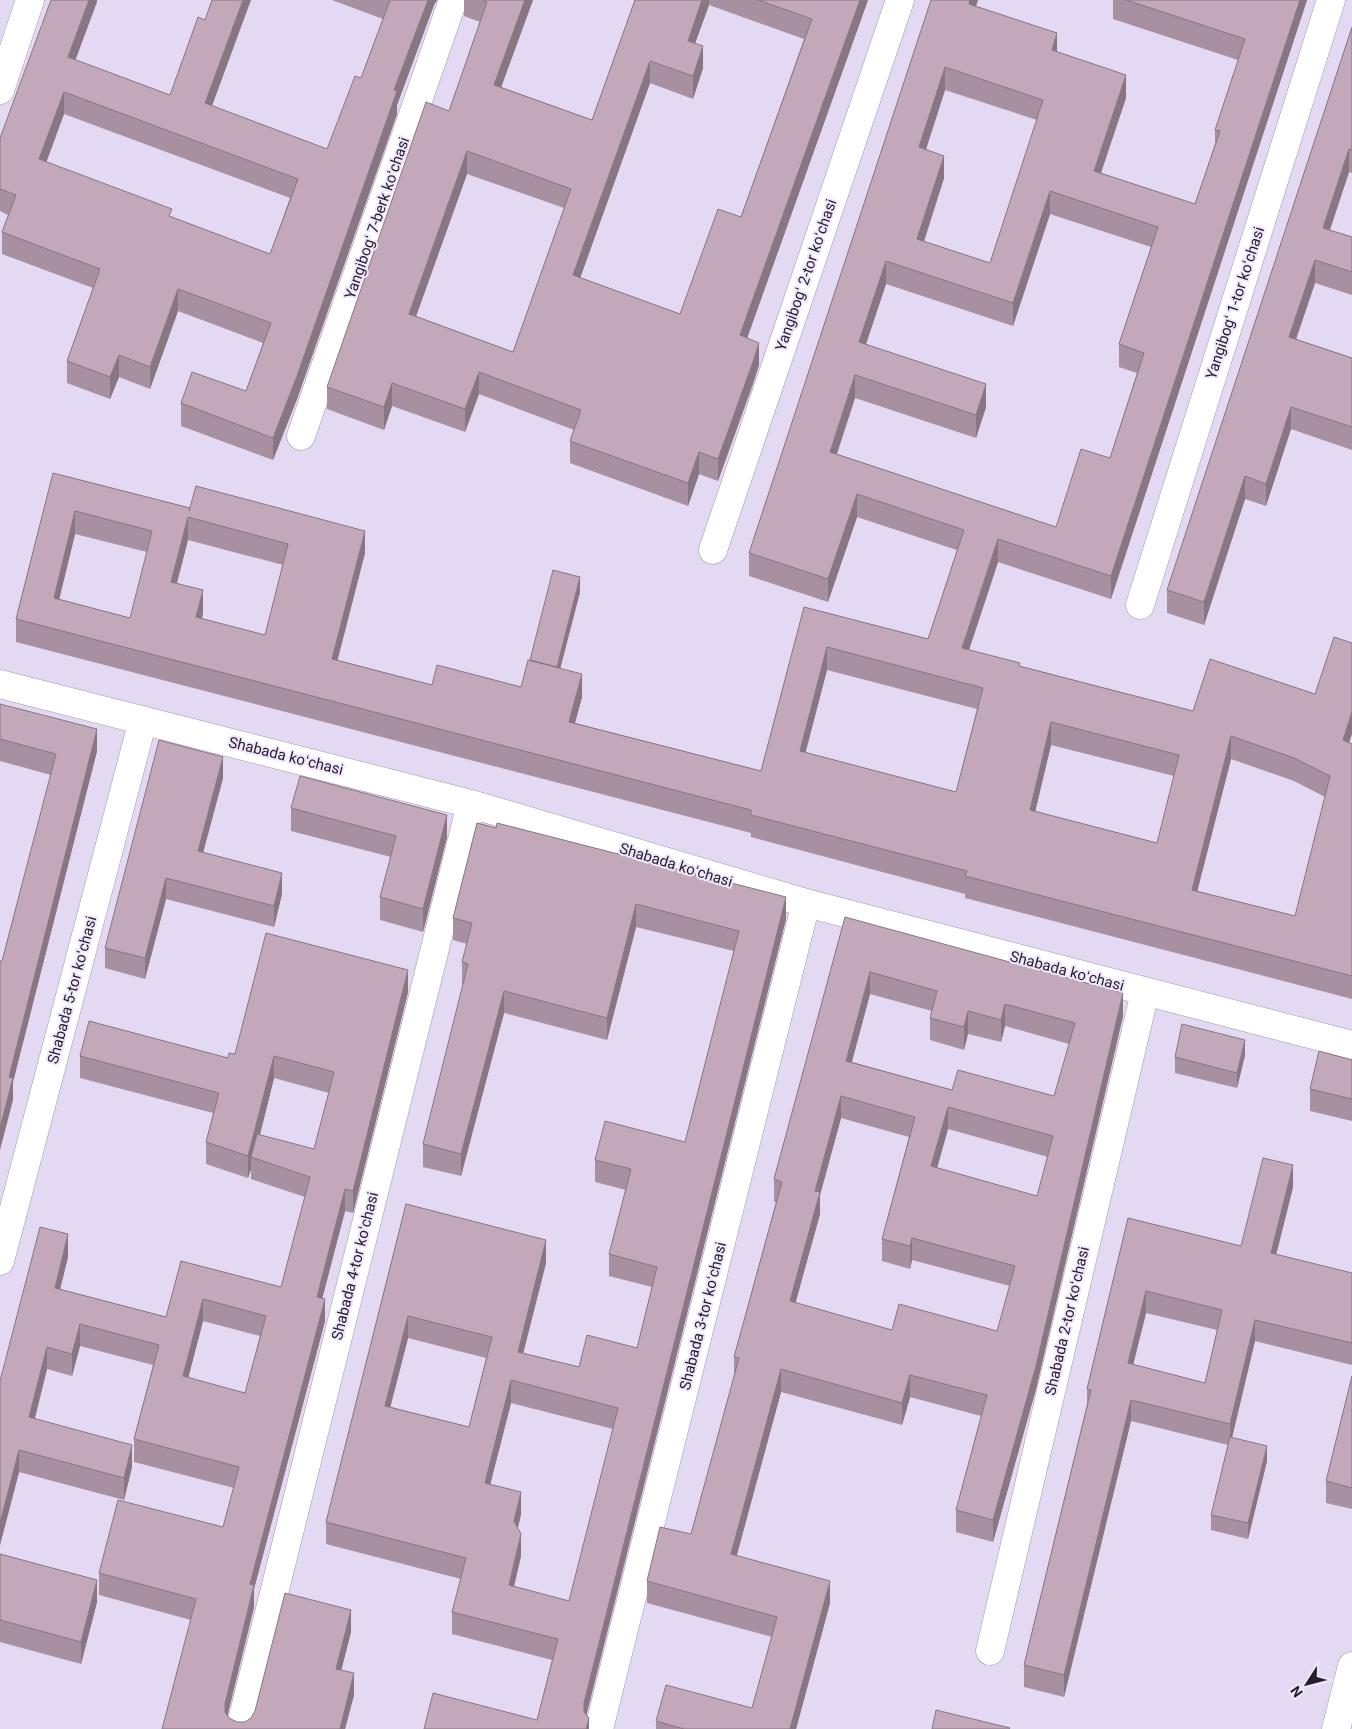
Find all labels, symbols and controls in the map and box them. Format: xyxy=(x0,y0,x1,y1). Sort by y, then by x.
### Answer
street label: Yangibogʻ 7-berk koʻchasi xyxy=(341,135,413,301)
street label: Yangibogʻ 2-tor koʻchasi xyxy=(772,197,840,353)
street label: Yangibogʻ 1-tor koʻchasi xyxy=(1202,224,1268,382)
street label: Shabada koʻchasi xyxy=(227,733,345,779)
street label: Shabada koʻchasi xyxy=(617,839,735,891)
street label: Shabada 5-tor koʻchasi xyxy=(44,914,100,1066)
street label: Shabada koʻchasi xyxy=(1008,947,1126,995)
street label: Shabada 4-tor koʻchasi xyxy=(328,1190,382,1342)
street label: Shabada 3-tor koʻchasi xyxy=(676,1240,730,1392)
street label: Shabada 2-tor koʻchasi xyxy=(1041,1245,1093,1397)
north arrow xyxy=(1282,1659,1332,1709)
text: N xyxy=(1287,1683,1306,1700)

